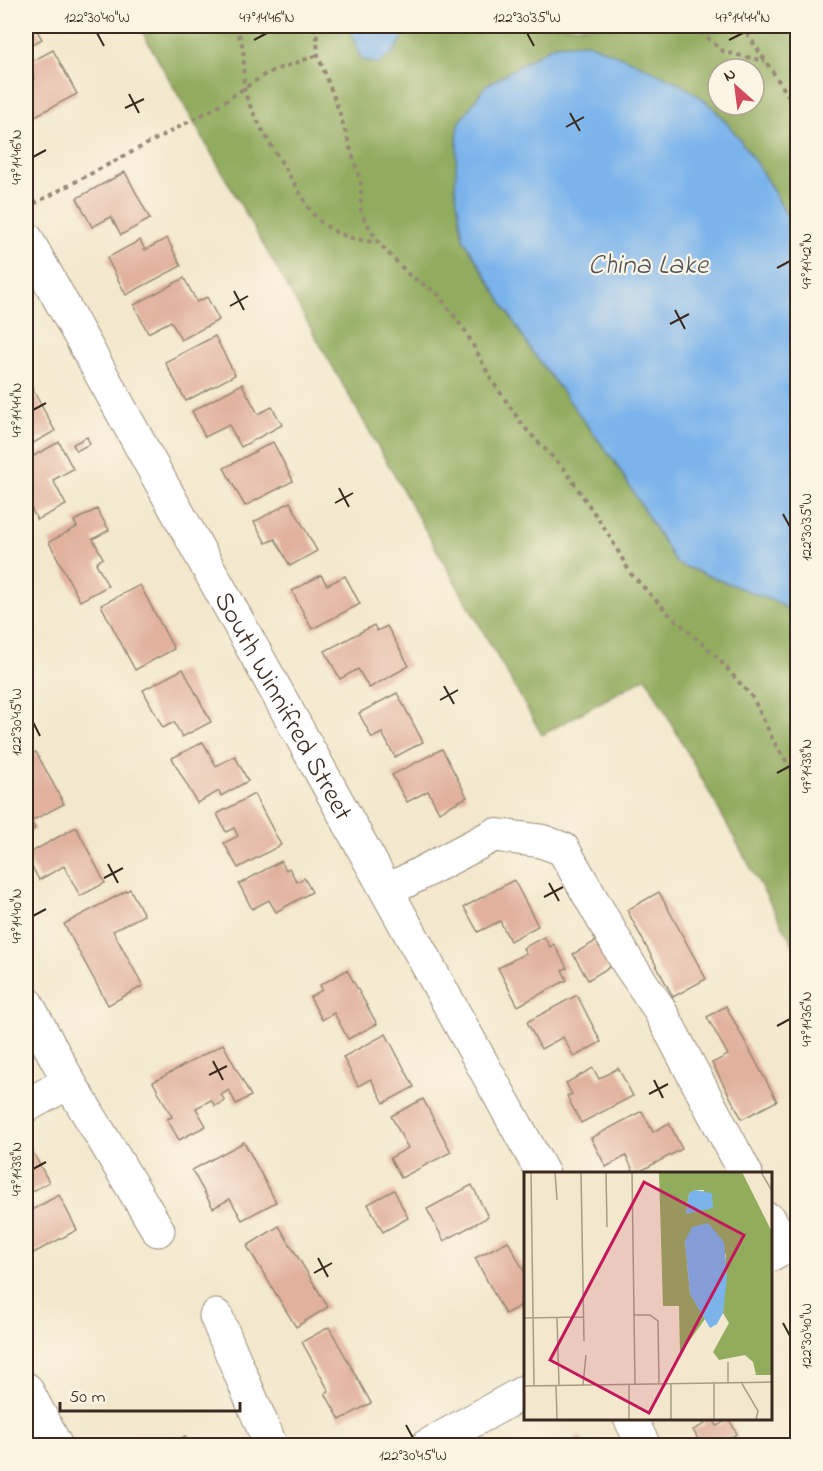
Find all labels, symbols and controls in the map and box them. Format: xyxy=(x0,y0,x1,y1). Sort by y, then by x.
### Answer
text: 122°30'40"W xyxy=(64,7,130,29)
text: 47°14'46"N xyxy=(239,7,295,29)
text: 122°30'35"W xyxy=(493,7,561,29)
text: 47°14'44"N xyxy=(716,7,770,29)
north arrow xyxy=(706,57,766,117)
text: N xyxy=(719,62,740,89)
text: 47°14'46"N xyxy=(6,129,28,185)
text: 47°14'42"N xyxy=(796,233,818,289)
water label: China Lake xyxy=(588,246,709,287)
text: 47°14'44"N xyxy=(6,383,28,437)
text: 122°30'35"W xyxy=(796,493,818,561)
street label: South Winnifred Street xyxy=(203,585,361,828)
text: 122°30'45"W xyxy=(6,688,28,756)
text: 47°14'38"N xyxy=(796,739,818,793)
text: 47°14'40"N xyxy=(6,888,28,944)
text: 47°14'36"N xyxy=(796,991,818,1047)
text: 47°14'38"N xyxy=(6,1142,28,1196)
inset map xyxy=(524,1172,772,1420)
text: 122°30'40"W xyxy=(796,1303,818,1369)
scale bar xyxy=(60,1375,240,1413)
text: 50 m xyxy=(69,1385,106,1411)
text: 122°30'45"W xyxy=(379,1445,447,1467)

